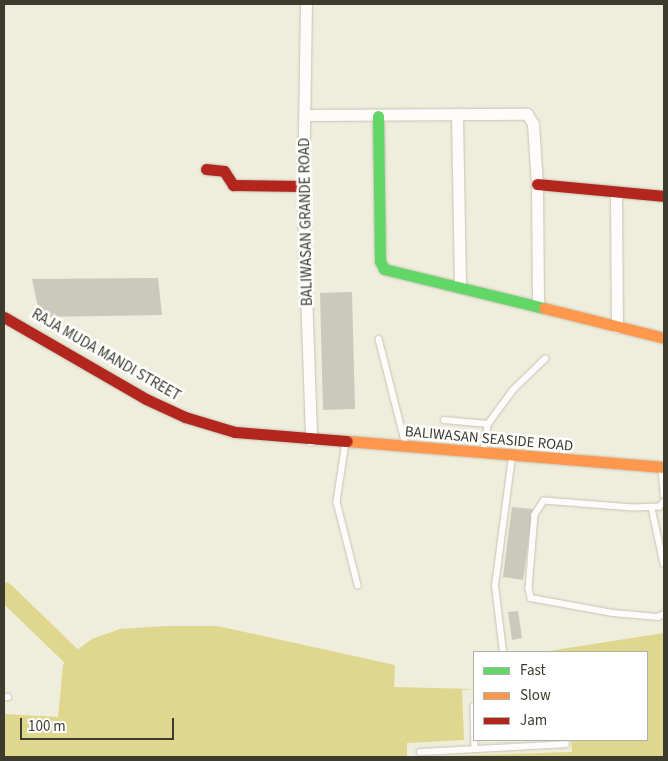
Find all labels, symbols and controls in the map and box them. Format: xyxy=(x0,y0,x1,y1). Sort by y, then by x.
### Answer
street label: BALIWASAN GRANDE ROAD xyxy=(296,138,316,306)
street label: RAJA MUDA MANDI STREET xyxy=(28,305,184,405)
street label: BALIWASAN SEASIDE ROAD xyxy=(404,423,574,455)
legend xyxy=(473,651,648,741)
text: Fast xyxy=(520,660,546,681)
text: Slow xyxy=(520,685,551,706)
scale bar xyxy=(22,708,176,740)
text: Jam xyxy=(520,710,547,731)
text: 100 m xyxy=(28,716,66,737)

